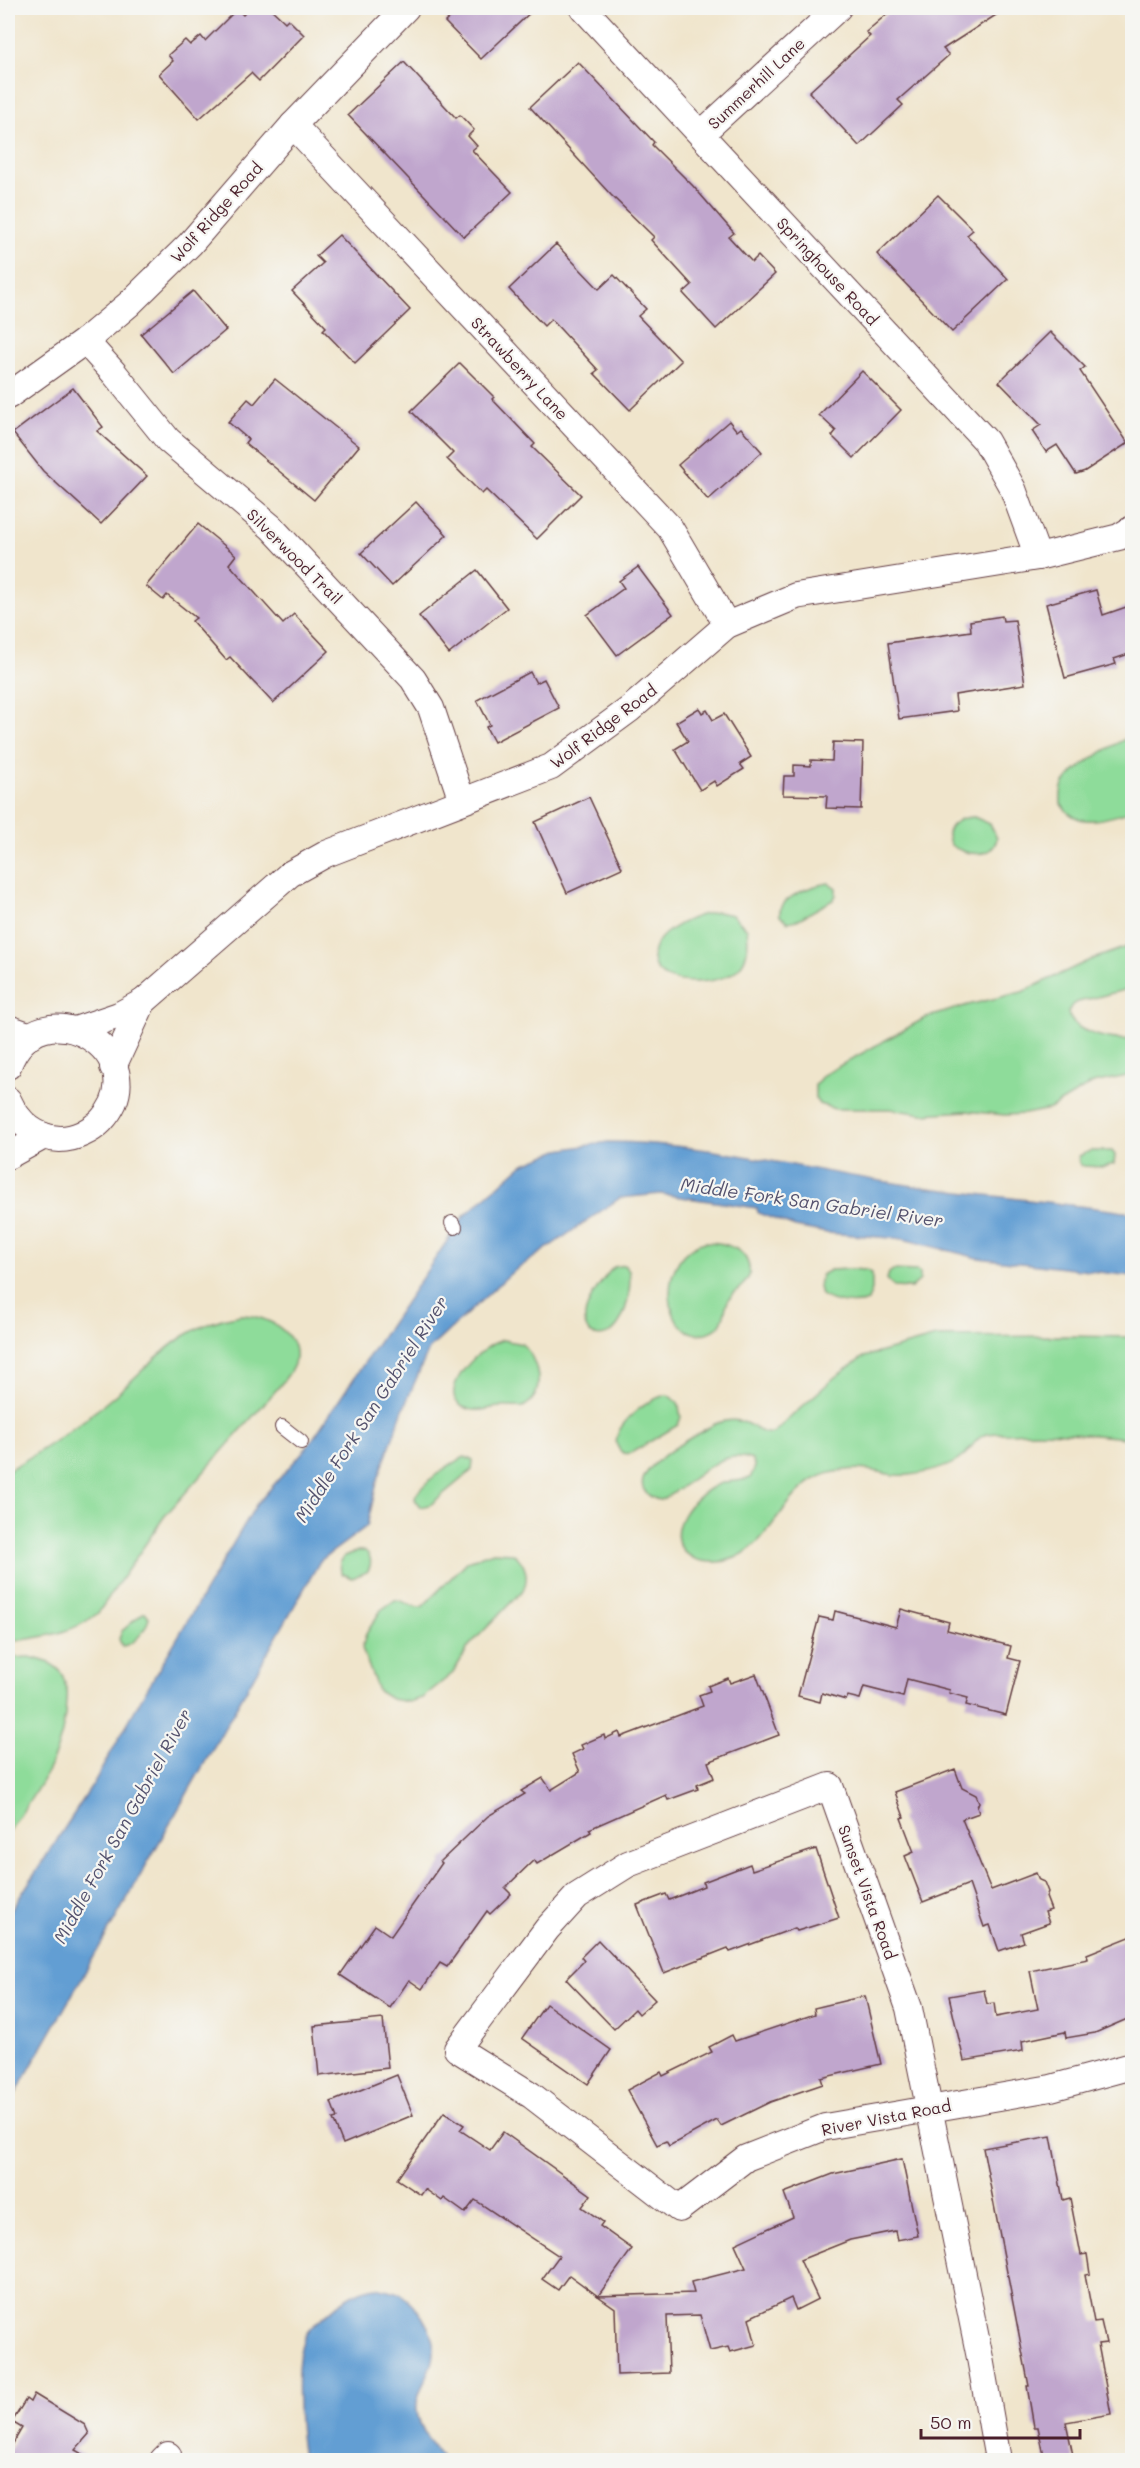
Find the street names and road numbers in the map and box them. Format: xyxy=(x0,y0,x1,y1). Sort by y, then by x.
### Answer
street label: Summerhill Lane xyxy=(703,33,809,133)
street label: Wolf Ridge Road xyxy=(165,157,267,267)
street label: Springhouse Road xyxy=(773,213,883,329)
street label: Strawberry Lane xyxy=(467,312,573,424)
street label: Silverwood Trail xyxy=(243,504,347,608)
street label: Wolf Ridge Road xyxy=(545,679,661,773)
street label: Sunset Vista Road xyxy=(834,1822,902,1962)
street label: River Vista Road xyxy=(819,2094,953,2140)

